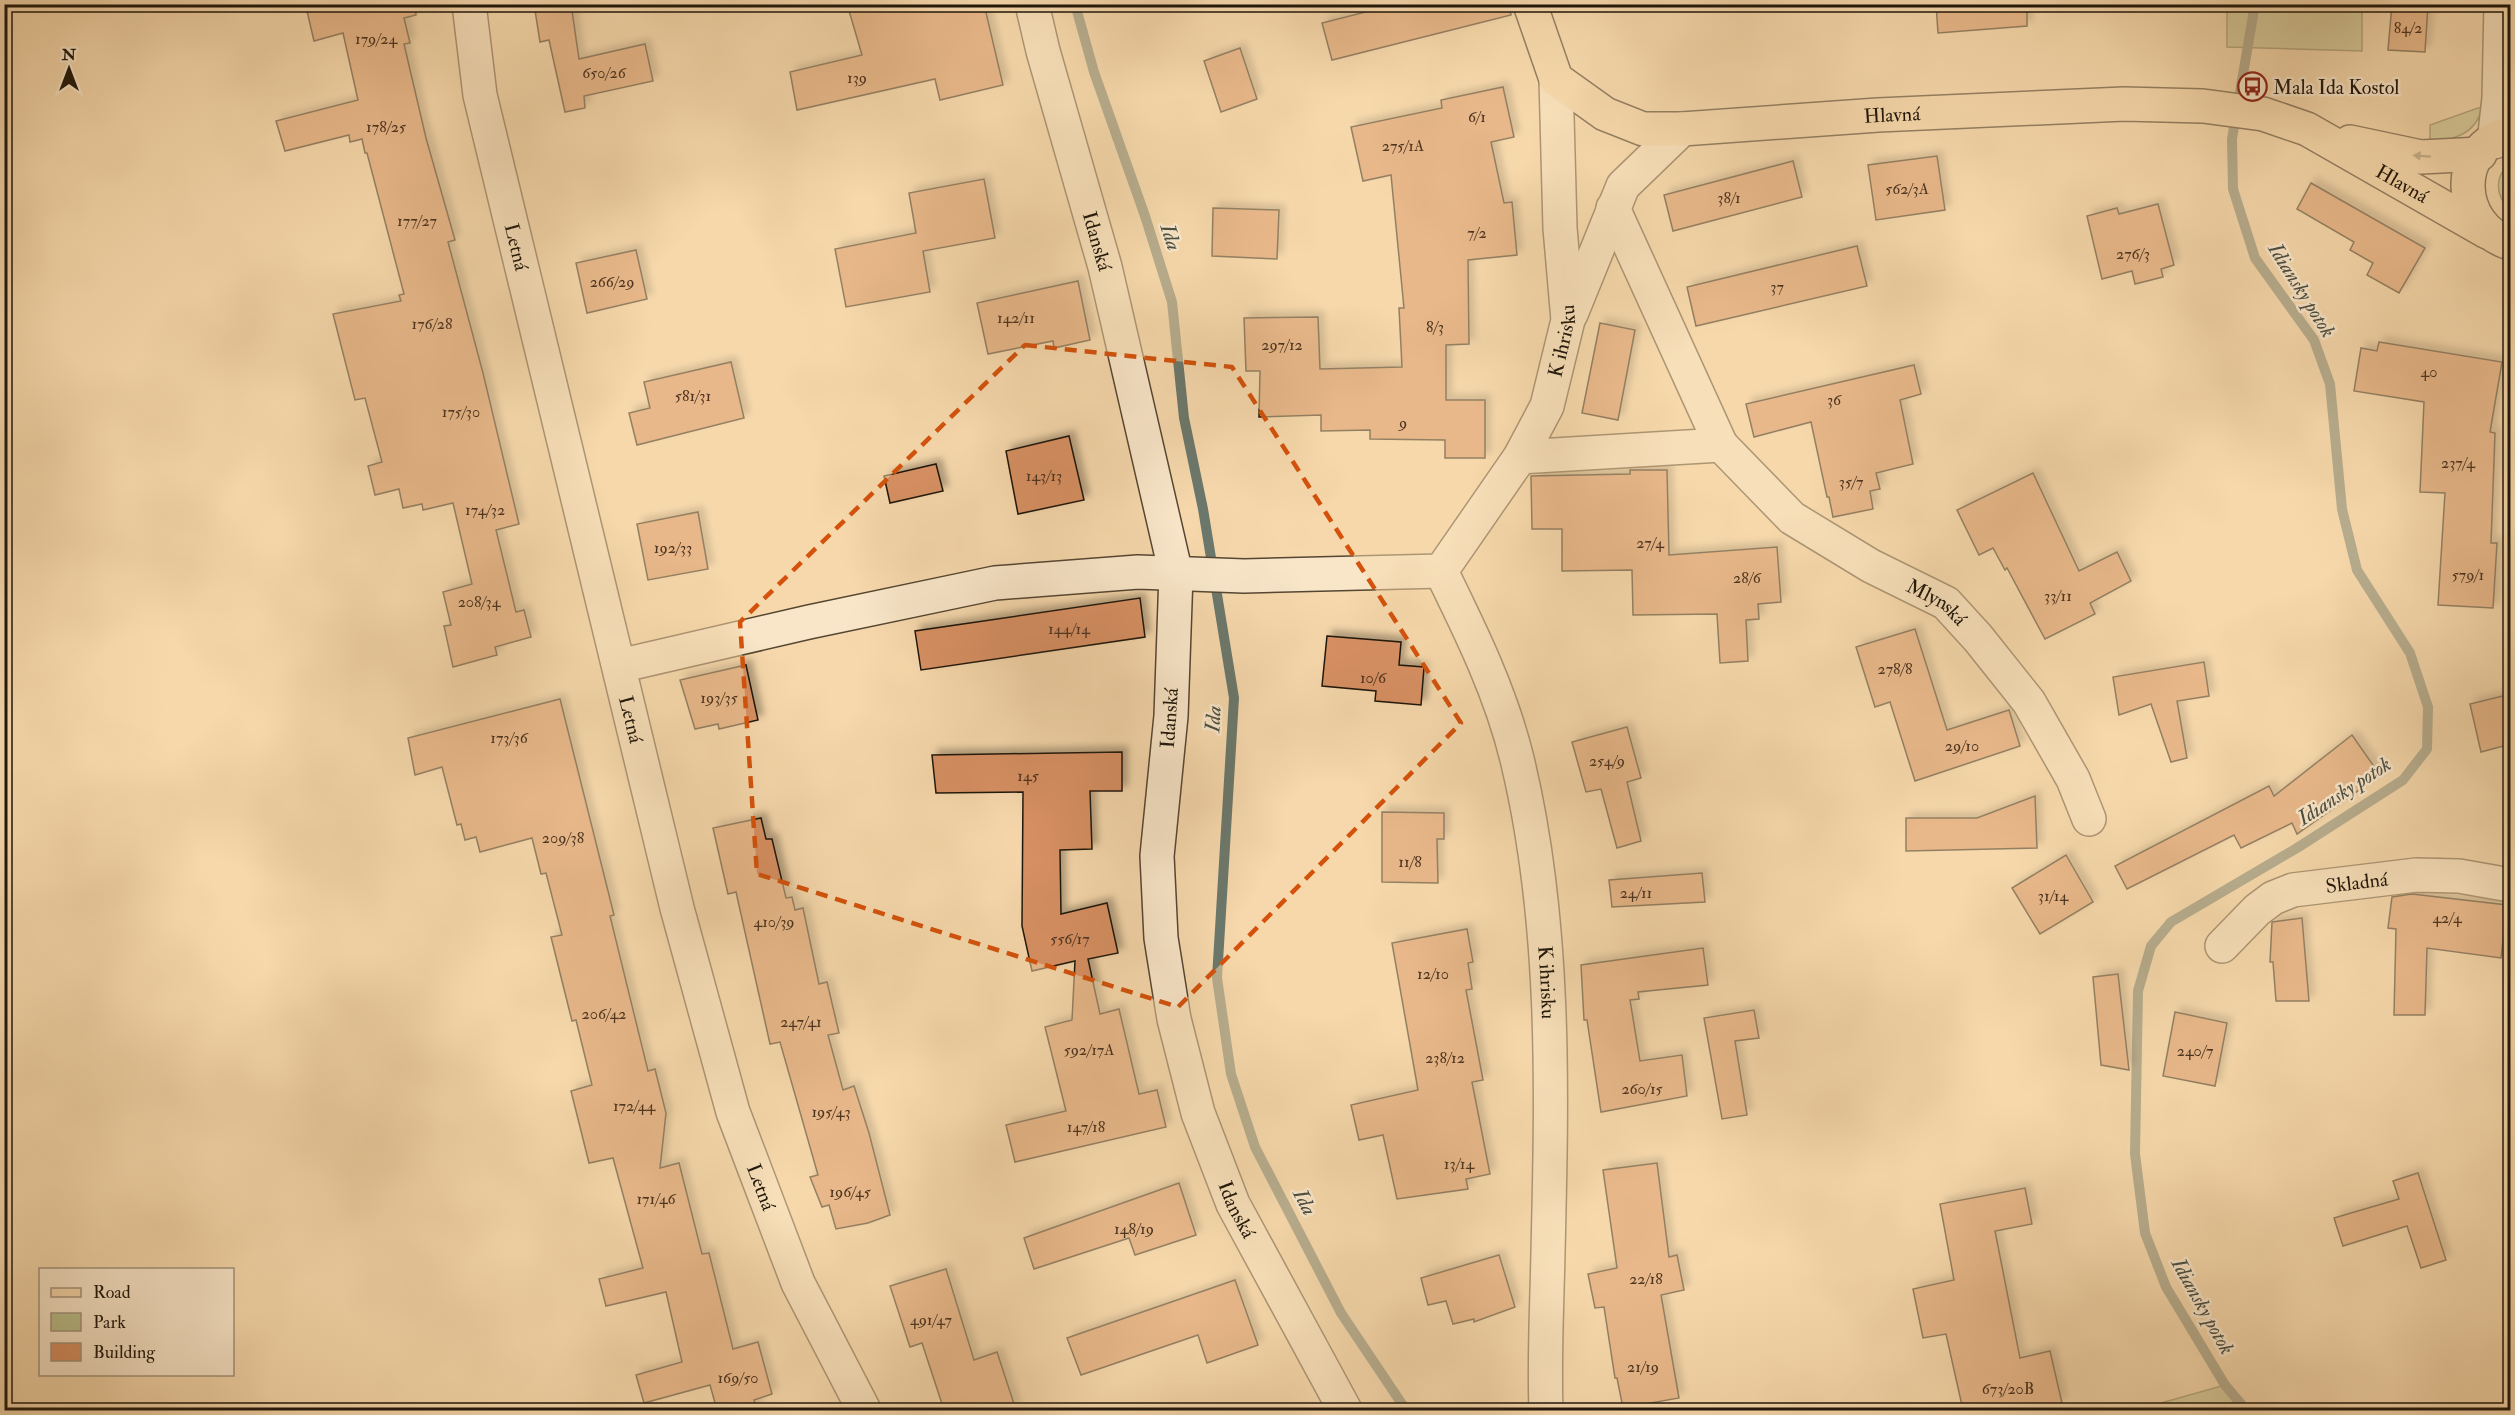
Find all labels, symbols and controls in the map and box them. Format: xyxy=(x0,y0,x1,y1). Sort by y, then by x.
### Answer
house number: 84/2 xyxy=(2394,18,2422,38)
house number: 179/24 xyxy=(355,29,398,49)
north arrow xyxy=(39,39,99,99)
text: N xyxy=(61,45,77,65)
house number: 650/26 xyxy=(582,63,627,83)
house number: 139 xyxy=(847,68,867,88)
bus stop icon: Mala Ida Kostol xyxy=(2236,71,2268,103)
place label: Mala Ida Kostol xyxy=(2273,75,2399,100)
street label: Hlavná xyxy=(1863,101,1922,129)
house number: 6/1 xyxy=(1468,107,1486,127)
house number: 178/25 xyxy=(366,117,406,137)
house number: 275/1A xyxy=(1382,136,1424,156)
one-way arrow xyxy=(2412,151,2431,161)
street label: Hlavná xyxy=(2371,159,2433,209)
house number: 562/3A xyxy=(1885,179,1929,199)
house number: 38/1 xyxy=(1717,188,1741,208)
street label: Idanská xyxy=(1077,209,1118,275)
house number: 177/27 xyxy=(397,211,438,231)
water label: Ida xyxy=(1153,219,1188,254)
street label: Letná xyxy=(499,221,534,274)
house number: 7/2 xyxy=(1467,223,1487,243)
water label: Idiansky potok xyxy=(2261,237,2341,343)
house number: 276/3 xyxy=(2116,244,2150,264)
house number: 266/29 xyxy=(590,272,634,292)
house number: 37 xyxy=(1770,277,1784,297)
street label: K ihrisku xyxy=(1543,304,1581,380)
house number: 142/11 xyxy=(997,308,1035,328)
house number: 176/28 xyxy=(412,314,453,334)
house number: 8/3 xyxy=(1426,317,1444,337)
house number: 297/12 xyxy=(1261,335,1303,355)
house number: 40 xyxy=(2421,362,2437,382)
house number: 581/31 xyxy=(675,386,711,406)
house number: 36 xyxy=(1827,390,1842,410)
house number: 175/30 xyxy=(442,402,480,422)
house number: 9 xyxy=(1398,413,1407,433)
house number: 237/4 xyxy=(2441,453,2476,473)
house number: 143/13 xyxy=(1026,466,1062,486)
house number: 35/7 xyxy=(1839,472,1864,492)
house number: 174/32 xyxy=(465,500,505,520)
house number: 27/4 xyxy=(1636,533,1665,553)
house number: 192/33 xyxy=(654,538,692,558)
house number: 579/1 xyxy=(2452,565,2484,585)
house number: 28/6 xyxy=(1733,568,1762,588)
street label: Mlynská xyxy=(1902,574,1973,631)
house number: 33/11 xyxy=(2044,586,2072,606)
house number: 208/34 xyxy=(458,592,502,612)
house number: 144/14 xyxy=(1048,619,1091,639)
house number: 278/8 xyxy=(1878,659,1913,679)
house number: 10/6 xyxy=(1360,668,1387,688)
street label: Idanská xyxy=(1155,686,1184,749)
house number: 193/35 xyxy=(700,688,738,708)
street label: Letná xyxy=(613,693,649,746)
water label: Ida xyxy=(1199,705,1228,734)
house number: 173/36 xyxy=(490,728,529,748)
house number: 29/10 xyxy=(1945,736,1979,756)
house number: 254/9 xyxy=(1589,751,1625,771)
water label: Idiansky potok xyxy=(2291,751,2396,832)
house number: 145 xyxy=(1017,766,1039,786)
house number: 209/38 xyxy=(542,828,585,848)
house number: 11/8 xyxy=(1398,852,1422,872)
street label: Skladná xyxy=(2324,866,2390,899)
house number: 24/11 xyxy=(1620,883,1652,903)
house number: 31/14 xyxy=(2038,886,2070,906)
house number: 42/4 xyxy=(2432,908,2463,928)
house number: 410/39 xyxy=(754,912,794,932)
house number: 556/17 xyxy=(1050,929,1090,949)
street label: K ihrisku xyxy=(1532,945,1561,1020)
house number: 12/10 xyxy=(1417,964,1449,984)
house number: 206/42 xyxy=(582,1004,626,1024)
house number: 247/41 xyxy=(780,1012,822,1032)
house number: 592/17A xyxy=(1064,1040,1114,1060)
house number: 240/7 xyxy=(2177,1041,2214,1061)
house number: 238/12 xyxy=(1425,1048,1465,1068)
house number: 260/15 xyxy=(1621,1079,1663,1099)
house number: 172/44 xyxy=(613,1096,656,1116)
house number: 195/43 xyxy=(811,1102,851,1122)
house number: 147/18 xyxy=(1067,1117,1106,1137)
house number: 13/14 xyxy=(1444,1154,1476,1174)
street label: Letná xyxy=(741,1160,782,1215)
street label: Idanská xyxy=(1212,1177,1262,1243)
house number: 196/45 xyxy=(829,1182,871,1202)
water label: Ida xyxy=(1286,1183,1323,1220)
house number: 171/46 xyxy=(636,1189,677,1209)
house number: 148/19 xyxy=(1114,1219,1154,1239)
water label: Idiansky potok xyxy=(2164,1252,2240,1360)
legend xyxy=(39,1268,234,1376)
house number: 22/18 xyxy=(1629,1269,1663,1289)
text: Road xyxy=(93,1281,131,1304)
house number: 491/47 xyxy=(910,1310,953,1330)
text: Park xyxy=(93,1311,126,1334)
text: Building xyxy=(93,1341,156,1364)
house number: 21/19 xyxy=(1627,1357,1659,1377)
house number: 169/50 xyxy=(717,1368,759,1388)
house number: 673/20B xyxy=(1982,1379,2034,1399)

